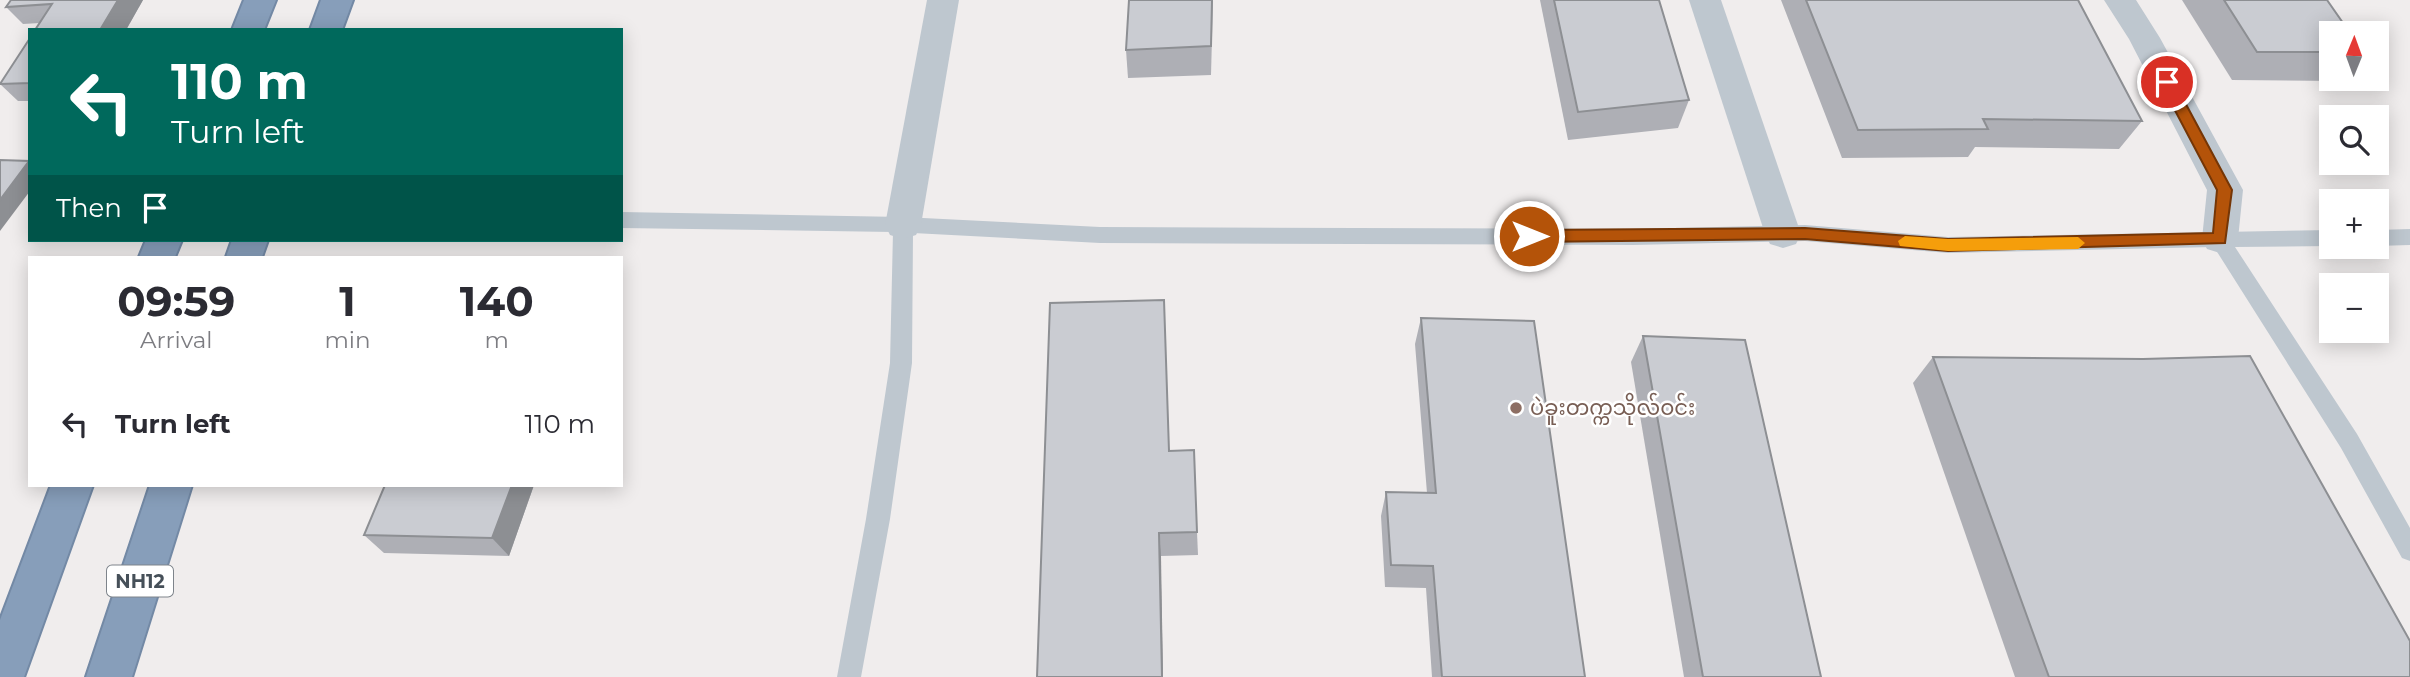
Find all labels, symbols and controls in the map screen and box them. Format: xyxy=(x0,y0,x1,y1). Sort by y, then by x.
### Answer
north arrow xyxy=(2319,21,2389,91)
map controls xyxy=(2319,21,2389,343)
text: 110 m xyxy=(171,52,308,111)
pin xyxy=(2137,52,2197,112)
icon: left xyxy=(56,56,147,147)
icon: arrive xyxy=(2148,63,2186,101)
button: search xyxy=(2319,105,2389,175)
text: Turn left xyxy=(171,112,305,151)
icon: arrive xyxy=(136,189,174,227)
button: + xyxy=(2319,189,2389,259)
text: Then xyxy=(56,192,122,224)
position arrow xyxy=(1492,199,1566,273)
button: − xyxy=(2319,273,2389,343)
text: 09:59 xyxy=(117,275,235,327)
text: 1 xyxy=(339,275,356,327)
text: 140 xyxy=(460,275,534,327)
text: Arrival xyxy=(140,326,213,354)
text: min xyxy=(324,326,371,354)
text: m xyxy=(485,326,509,354)
place label: ပဲခူးတက္ကသိုလ်ဝင်း xyxy=(1530,392,1695,425)
marker: ပဲခူးတက္ကသိုလ်ဝင်း xyxy=(1508,400,1524,416)
icon: left xyxy=(56,405,94,443)
text: Turn left xyxy=(115,408,231,440)
text: 110 m xyxy=(525,408,595,440)
road number: NH12 xyxy=(107,566,173,596)

